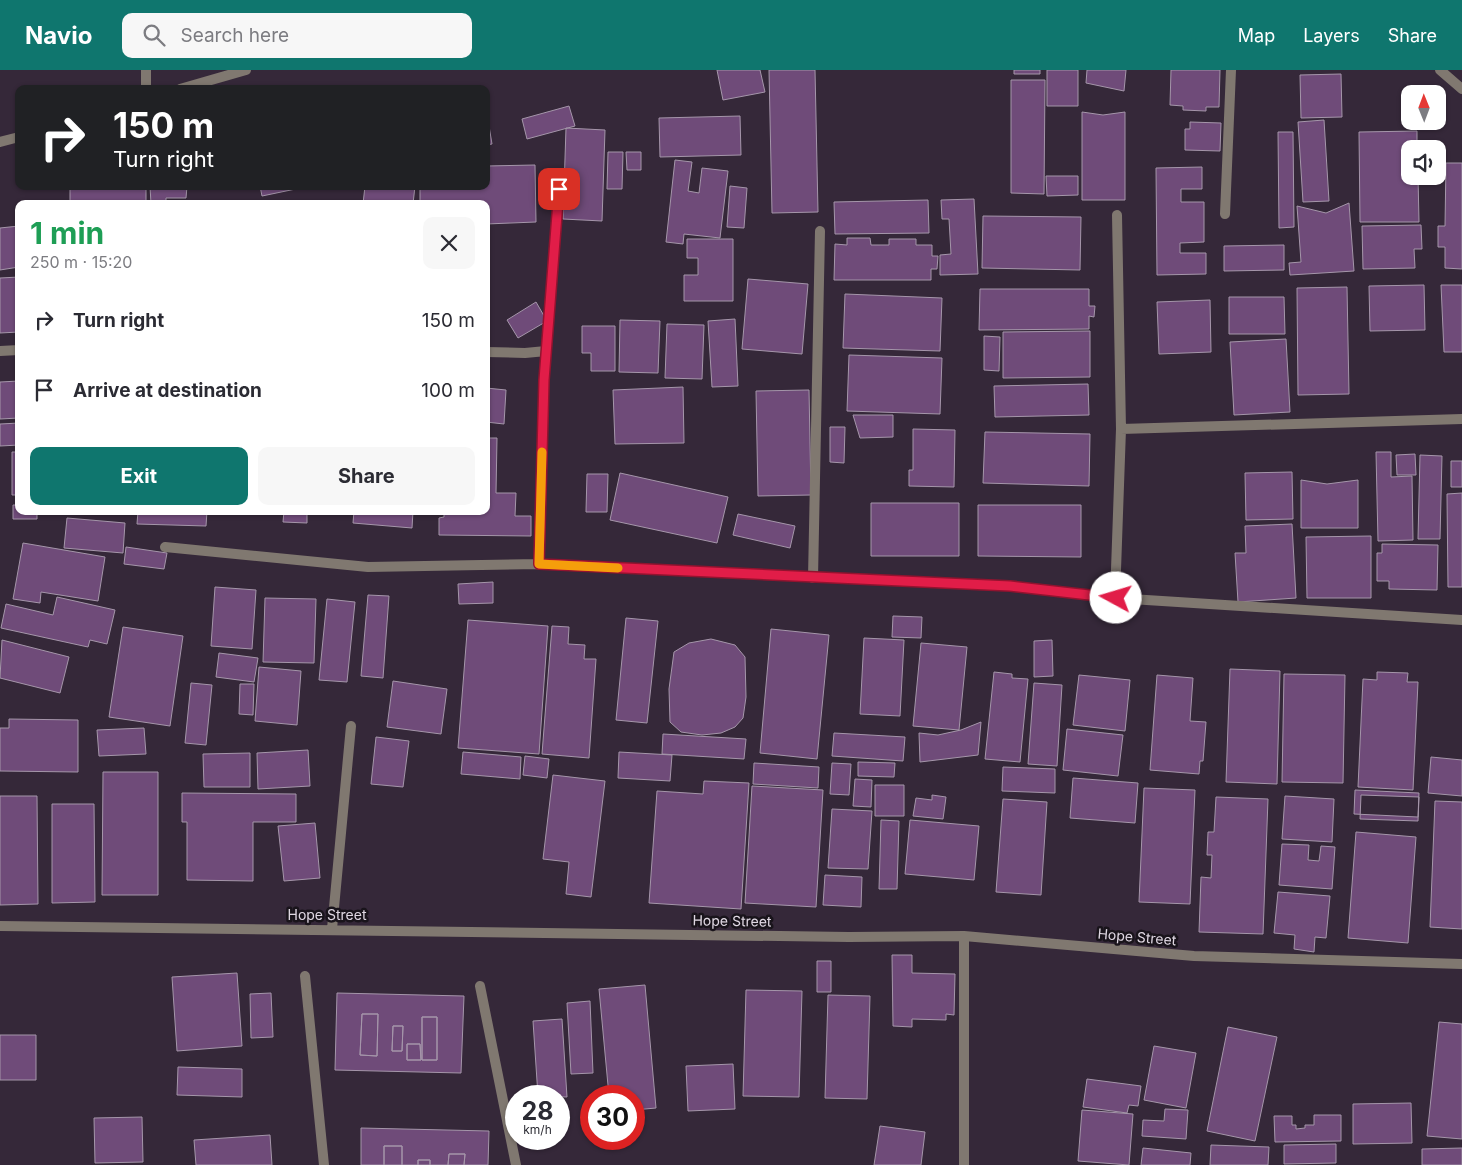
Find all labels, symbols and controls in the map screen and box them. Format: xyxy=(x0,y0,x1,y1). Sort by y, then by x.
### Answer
search box xyxy=(122,13,472,58)
text: Navio xyxy=(25,21,92,50)
icon: search xyxy=(140,21,168,49)
text: Search here xyxy=(180,24,289,47)
text: Map xyxy=(1238,25,1275,46)
text: Layers xyxy=(1303,25,1360,46)
text: Share xyxy=(1388,25,1437,46)
north arrow xyxy=(1401,85,1446,130)
map controls xyxy=(1401,85,1446,185)
text: 150 m xyxy=(113,104,214,146)
icon: right xyxy=(30,105,95,170)
button: sound xyxy=(1401,140,1446,185)
text: Turn right xyxy=(113,146,214,172)
pin xyxy=(538,168,580,210)
icon: arrive xyxy=(545,175,573,203)
text: 1 min xyxy=(30,215,104,251)
button: close xyxy=(423,217,475,269)
text: 250 m · 15:20 xyxy=(30,252,132,272)
icon: right xyxy=(30,306,58,334)
text: Turn right xyxy=(73,309,164,332)
text: 150 m xyxy=(422,309,475,332)
icon: arrive xyxy=(30,376,58,404)
text: Arrive at destination xyxy=(73,379,262,402)
text: 100 m xyxy=(421,379,475,402)
button: Exit xyxy=(30,447,248,505)
button: Share xyxy=(258,447,475,505)
position arrow xyxy=(1089,571,1141,623)
street label: Hope Street xyxy=(288,906,367,923)
street label: Hope Street xyxy=(692,911,772,930)
street label: Hope Street xyxy=(1097,925,1178,948)
speed limit sign: 30 xyxy=(580,1085,645,1150)
text: 28 xyxy=(521,1096,554,1126)
text: km/h xyxy=(523,1122,552,1137)

